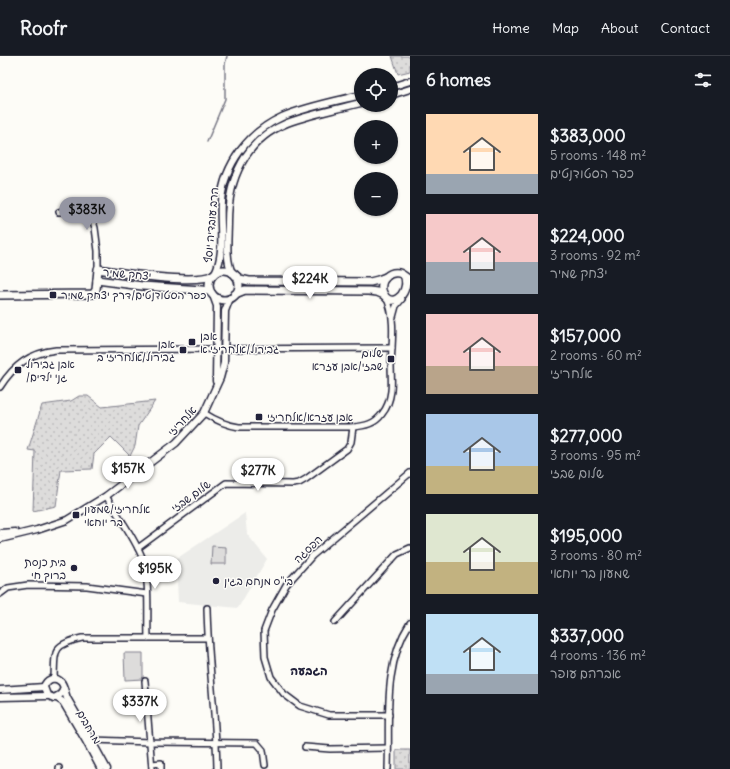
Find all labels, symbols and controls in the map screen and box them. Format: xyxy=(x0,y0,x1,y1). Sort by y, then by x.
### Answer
text: Roofr xyxy=(20,16,67,40)
text: Home xyxy=(492,19,530,37)
text: Map xyxy=(552,19,579,37)
text: About xyxy=(601,19,639,37)
text: Contact xyxy=(661,19,710,37)
map controls xyxy=(354,68,398,216)
button: locate xyxy=(354,68,398,112)
text: 6 homes xyxy=(426,69,491,91)
icon: filters xyxy=(692,69,714,91)
button: + xyxy=(354,120,398,164)
text: $383,000 xyxy=(550,125,626,147)
icon: home xyxy=(458,130,506,178)
text: 5 rooms · 148 m² xyxy=(550,147,646,164)
text: כפר הסטודנטים xyxy=(550,165,634,182)
button: − xyxy=(354,172,398,216)
street label: הרב עובדיה יוסף xyxy=(201,187,221,263)
pin: $383K xyxy=(59,197,115,231)
text: $383K xyxy=(68,201,106,218)
text: $224,000 xyxy=(550,225,625,247)
icon: home xyxy=(458,230,506,278)
text: 3 rooms · 92 m² xyxy=(550,247,641,264)
street label: יצחק שמיר xyxy=(102,265,152,283)
text: יצחק שמיר xyxy=(550,265,607,282)
pin: $224K xyxy=(282,266,338,300)
text: $224K xyxy=(292,270,328,287)
place label: כפר הסטודנטים/דרך יצחק שמיר xyxy=(61,288,206,302)
marker: כפר הסטודנטים/דרך יצחק שמיר xyxy=(48,290,58,300)
text: $157,000 xyxy=(550,325,621,347)
place label: אבן גבירול/אלחריזי א xyxy=(200,329,279,356)
icon: home xyxy=(458,330,506,378)
place label: אבן גבירול/אלחריזי ב xyxy=(97,337,176,364)
marker: אבן גבירול/אלחריזי א xyxy=(187,337,197,347)
marker: אבן גבירול/אלחריזי ב xyxy=(178,345,188,355)
place label: שלום שבזי/אבן עזרא xyxy=(312,346,384,373)
text: 2 rooms · 60 m² xyxy=(550,347,642,364)
marker: שלום שבזי/אבן עזרא xyxy=(386,354,396,364)
place label: אבן גבירול /גני ילדים xyxy=(26,357,75,384)
marker: אבן גבירול /גני ילדים xyxy=(13,365,23,375)
text: אלחריזי xyxy=(550,365,593,382)
street label: אלחריזי xyxy=(165,403,199,439)
place label: אבן עזרא/אלחריזי xyxy=(267,410,354,424)
marker: אבן עזרא/אלחריזי xyxy=(254,412,264,422)
text: $277,000 xyxy=(550,425,623,447)
icon: home xyxy=(458,430,506,478)
text: 3 rooms · 95 m² xyxy=(550,447,641,464)
pin: $157K xyxy=(100,456,156,490)
pin: $277K xyxy=(230,458,286,492)
text: $157K xyxy=(111,460,145,477)
text: $277K xyxy=(240,462,276,479)
text: שלום שבזי xyxy=(550,465,604,482)
street label: שלום שבזי xyxy=(168,477,214,515)
place label: אלחריזי/שמעון בר יוחאי xyxy=(84,502,150,529)
marker: אלחריזי/שמעון בר יוחאי xyxy=(71,510,81,520)
text: $195,000 xyxy=(550,525,623,547)
icon: home xyxy=(458,530,506,578)
street label: הפסגה xyxy=(291,532,325,566)
text: 3 rooms · 80 m² xyxy=(550,547,642,564)
place label: בית כנסת ברוך חי xyxy=(24,555,66,582)
pin: $195K xyxy=(127,556,183,590)
text: $195K xyxy=(137,560,173,577)
marker: בית כנסת ברוך חי xyxy=(69,563,79,573)
text: שמעון בר יוחאי xyxy=(550,565,630,582)
place label: בי"ס מנחם בגין xyxy=(224,574,293,588)
marker: בי"ס מנחם בגין xyxy=(211,576,221,586)
text: $337,000 xyxy=(550,625,624,647)
icon: home xyxy=(458,630,506,678)
text: 4 rooms · 136 m² xyxy=(550,647,646,664)
district label: הגבעה xyxy=(290,663,328,678)
text: אברהם עופר xyxy=(550,665,621,682)
pin: $337K xyxy=(112,689,168,723)
text: $337K xyxy=(122,693,158,710)
street label: מרחבים xyxy=(74,707,104,747)

